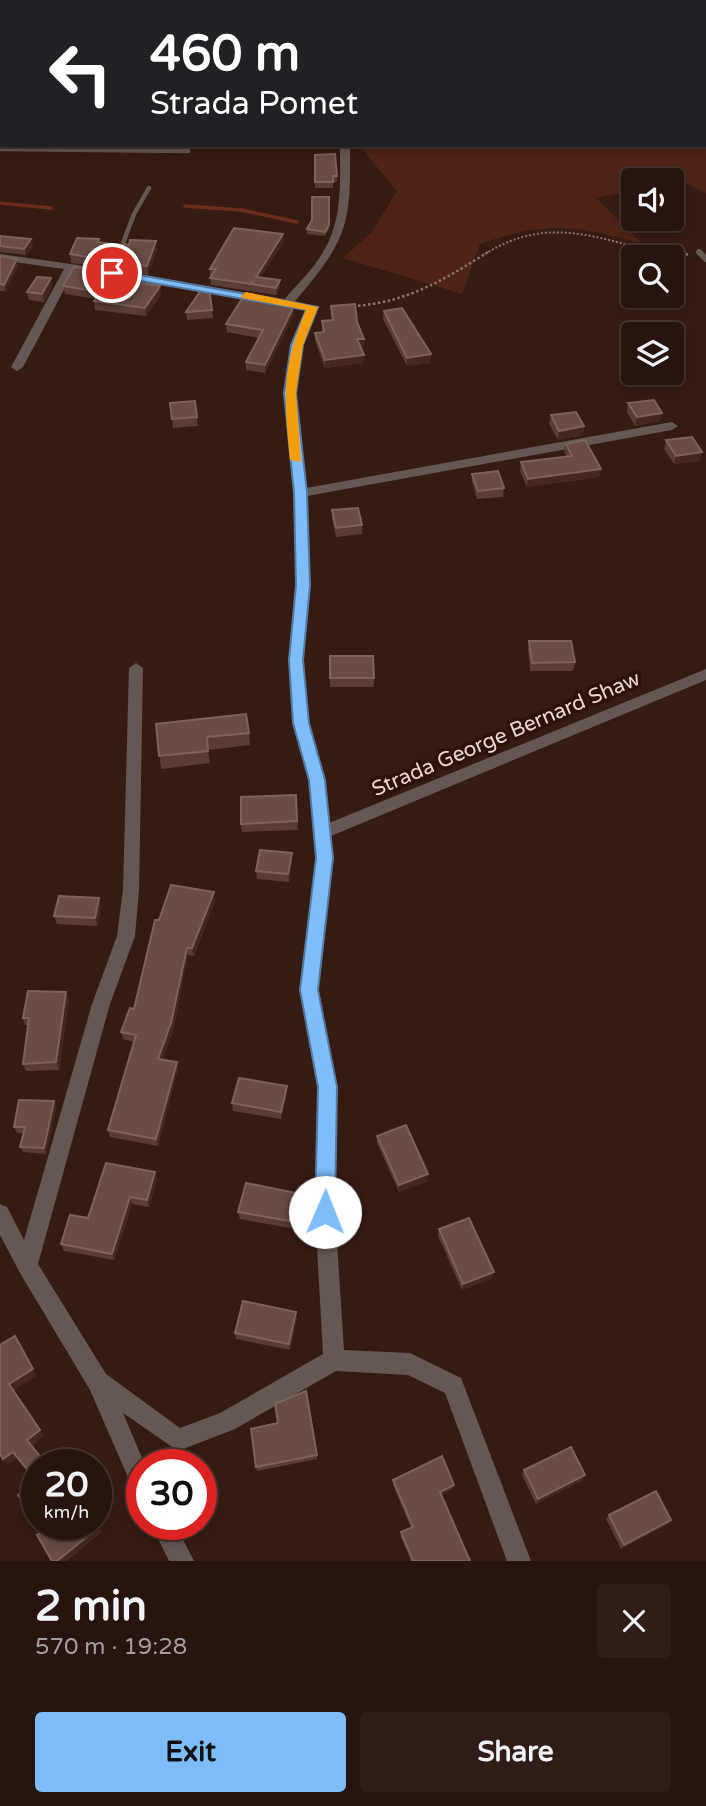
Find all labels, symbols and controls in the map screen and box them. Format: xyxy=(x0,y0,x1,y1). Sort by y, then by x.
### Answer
text: 460 m xyxy=(150,25,300,84)
icon: left xyxy=(35,28,126,119)
text: Strada Pomet xyxy=(150,85,358,123)
map controls xyxy=(621,168,684,385)
button: sound xyxy=(621,168,684,231)
pin xyxy=(82,243,142,303)
button: search xyxy=(621,245,684,308)
icon: arrive xyxy=(93,254,131,292)
button: layers xyxy=(621,322,684,385)
street label: Strada George Bernard Shaw xyxy=(368,666,644,802)
position arrow xyxy=(288,1175,362,1249)
speed limit sign: 30 xyxy=(126,1449,217,1540)
text: 20 xyxy=(45,1464,88,1506)
text: km/h xyxy=(44,1501,89,1523)
text: 2 min xyxy=(35,1581,147,1632)
button: close xyxy=(597,1584,671,1658)
text: 570 m · 19:28 xyxy=(35,1633,187,1661)
button: Exit xyxy=(35,1712,346,1792)
button: Share xyxy=(360,1712,671,1792)

